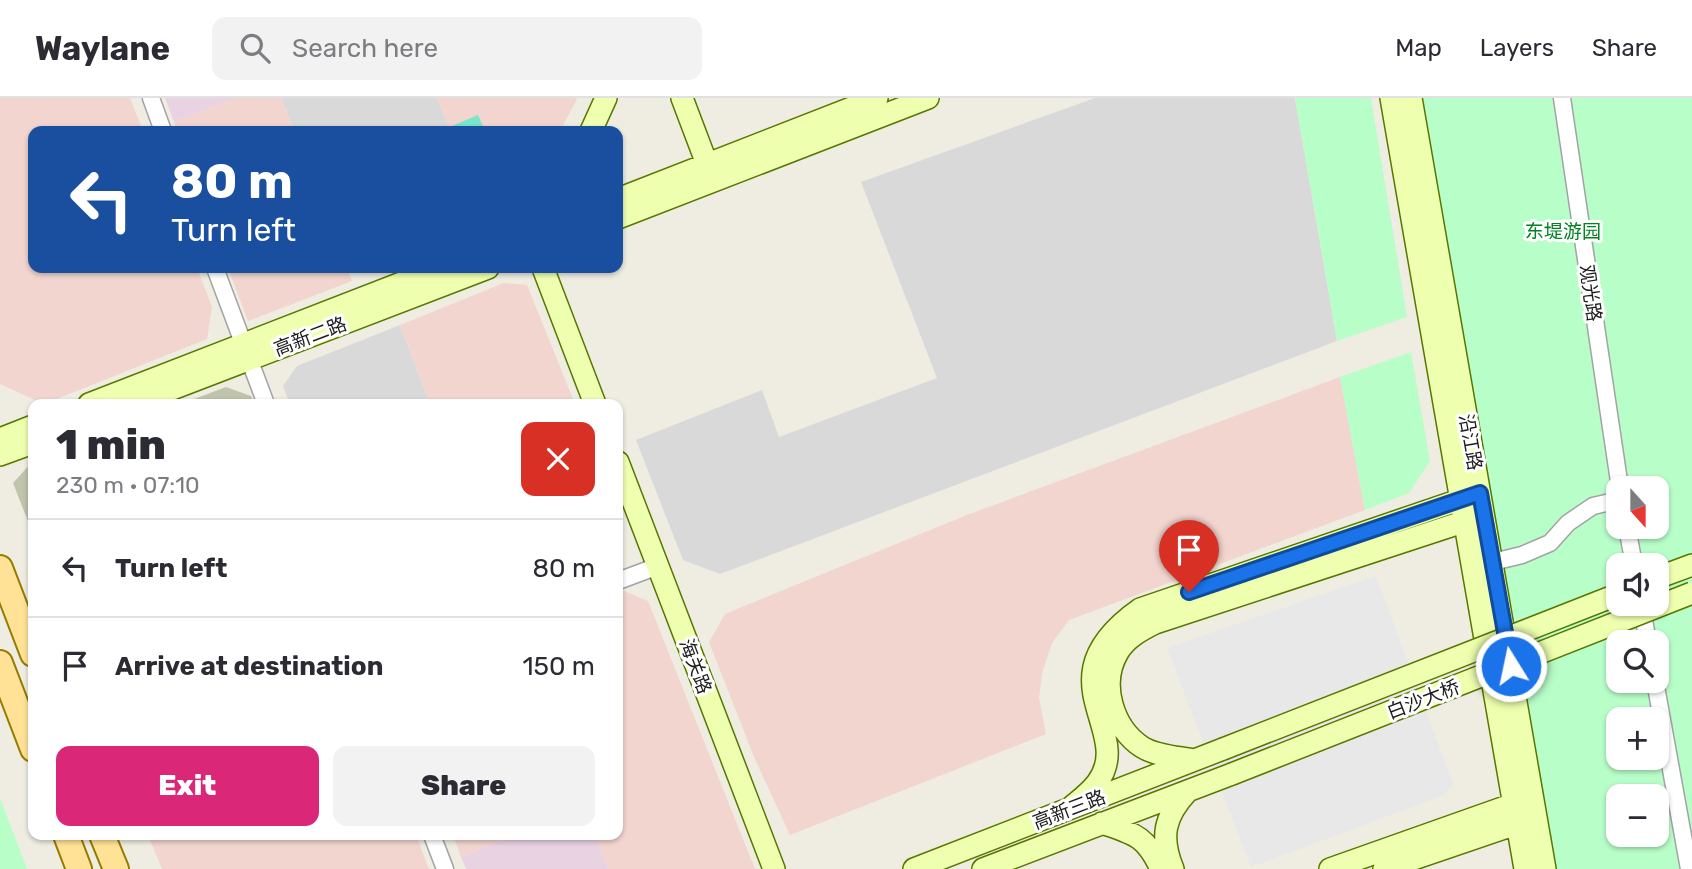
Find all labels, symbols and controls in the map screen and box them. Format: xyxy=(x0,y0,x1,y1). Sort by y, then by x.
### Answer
search box xyxy=(212,17,702,80)
text: Waylane xyxy=(35,29,170,68)
icon: search xyxy=(236,29,274,67)
text: Search here xyxy=(292,33,438,64)
text: Map xyxy=(1395,34,1442,62)
text: Layers xyxy=(1480,34,1554,62)
text: Share xyxy=(1592,34,1657,62)
text: 80 m xyxy=(171,152,293,210)
icon: left xyxy=(56,154,147,245)
text: Turn left xyxy=(171,211,296,249)
park label: 东堤游园 xyxy=(1525,220,1601,243)
street label: 观光路 xyxy=(1575,263,1606,323)
street label: 高新二路 xyxy=(271,312,350,361)
street label: 沿江路 xyxy=(1454,412,1487,472)
text: 1 min xyxy=(56,420,166,470)
button: close xyxy=(521,422,595,496)
text: 230 m · 07:10 xyxy=(56,471,200,499)
north arrow xyxy=(1606,476,1670,539)
map controls xyxy=(1606,476,1669,847)
pin xyxy=(1159,520,1219,592)
icon: arrive xyxy=(1170,531,1208,569)
icon: left xyxy=(56,549,94,587)
text: Turn left xyxy=(115,553,227,584)
text: 80 m xyxy=(532,553,595,584)
button: sound xyxy=(1606,553,1669,616)
position arrow xyxy=(1474,629,1548,703)
button: search xyxy=(1606,630,1669,693)
street label: 海关路 xyxy=(675,635,716,697)
icon: arrive xyxy=(56,647,94,685)
text: Arrive at destination xyxy=(115,651,383,682)
text: 150 m xyxy=(522,651,595,682)
street label: 白沙大桥 xyxy=(1384,675,1463,724)
button: + xyxy=(1606,707,1669,770)
button: Exit xyxy=(56,746,319,826)
button: Share xyxy=(333,746,595,826)
button: − xyxy=(1606,784,1669,847)
street label: 高新三路 xyxy=(1030,785,1109,834)

